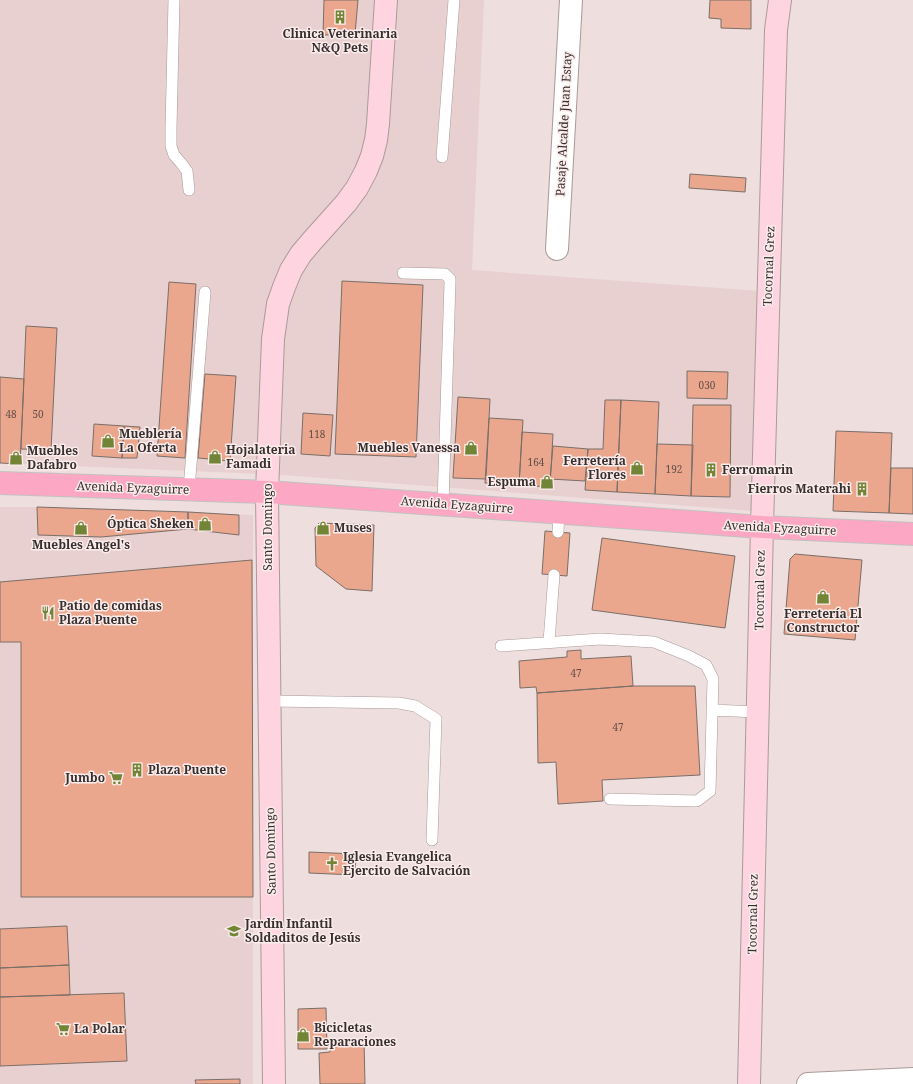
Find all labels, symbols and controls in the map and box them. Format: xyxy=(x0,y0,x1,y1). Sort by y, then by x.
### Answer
building icon: Clinica Veterinaria N&Q Pets xyxy=(332,9,348,25)
place label: Clinica Veterinaria N&Q Pets xyxy=(283,25,398,56)
street label: Pasaje Alcalde Juan Estay xyxy=(551,51,576,197)
street label: Tocornal Grez xyxy=(759,226,778,306)
house number: 030 xyxy=(699,378,716,392)
house number: 48 xyxy=(5,407,17,421)
house number: 50 xyxy=(32,407,44,421)
place label: Mueblería La Oferta xyxy=(119,425,182,456)
house number: 118 xyxy=(309,427,326,441)
shop icon: Mueblería La Oferta xyxy=(100,433,116,449)
place label: Muebles Vanessa xyxy=(357,439,460,456)
shop icon: Muebles Vanessa xyxy=(463,440,479,456)
place label: Hojalateria Famadi xyxy=(226,441,295,472)
place label: Muebles Dafabro xyxy=(27,442,78,473)
shop icon: Hojalateria Famadi xyxy=(207,449,223,465)
shop icon: Muebles Dafabro xyxy=(8,450,24,466)
place label: Ferretería Flores xyxy=(563,452,626,483)
house number: 164 xyxy=(528,455,545,469)
shop icon: Ferretería Flores xyxy=(629,460,645,476)
place label: Ferromarin xyxy=(722,461,793,478)
house number: 192 xyxy=(666,462,682,476)
building icon: Ferromarin xyxy=(703,462,719,478)
place label: Espuma xyxy=(488,473,536,490)
shop icon: Espuma xyxy=(539,474,555,490)
street label: Avenida Eyzaguirre xyxy=(76,477,190,498)
place label: Fierros Materahi xyxy=(748,480,852,497)
building icon: Fierros Materahi xyxy=(854,481,870,497)
street label: Santo Domingo xyxy=(259,483,276,571)
street label: Avenida Eyzaguirre xyxy=(400,492,514,517)
place label: Óptica Sheken xyxy=(107,515,194,532)
shop icon: Óptica Sheken xyxy=(197,516,213,532)
street label: Avenida Eyzaguirre xyxy=(723,516,837,539)
place label: Muses xyxy=(334,519,372,536)
shop icon: Muebles Angel's xyxy=(73,520,89,536)
shop icon: Muses xyxy=(315,520,331,536)
place label: Muebles Angel's xyxy=(32,536,130,553)
street label: Tocornal Grez xyxy=(750,550,769,630)
shop icon: Ferretería El Constructor xyxy=(815,589,831,605)
place label: Patio de comidas Plaza Puente xyxy=(59,597,162,628)
restaurant icon: Patio de comidas Plaza Puente xyxy=(40,605,56,621)
place label: Ferretería El Constructor xyxy=(784,605,863,636)
house number: 47 xyxy=(570,666,582,680)
house number: 47 xyxy=(612,720,624,734)
place label: Plaza Puente xyxy=(148,761,226,778)
building icon: Plaza Puente xyxy=(129,762,145,778)
place label: Jumbo xyxy=(64,769,105,786)
supermarket icon: Jumbo xyxy=(108,770,124,786)
street label: Santo Domingo xyxy=(261,807,280,895)
place label: Iglesia Evangelica Ejercito de Salvación xyxy=(343,848,471,879)
church icon: Iglesia Evangelica Ejercito de Salvación xyxy=(324,856,340,872)
street label: Tocornal Grez xyxy=(743,874,762,954)
place label: Jardín Infantil Soldaditos de Jesús xyxy=(244,915,361,946)
school or university icon: Jardín Infantil Soldaditos de Jesús xyxy=(226,923,242,939)
place label: Bicicletas Reparaciones xyxy=(314,1019,396,1050)
place label: La Polar xyxy=(74,1020,126,1037)
supermarket icon: La Polar xyxy=(55,1021,71,1037)
shop icon: Bicicletas Reparaciones xyxy=(295,1027,311,1043)

